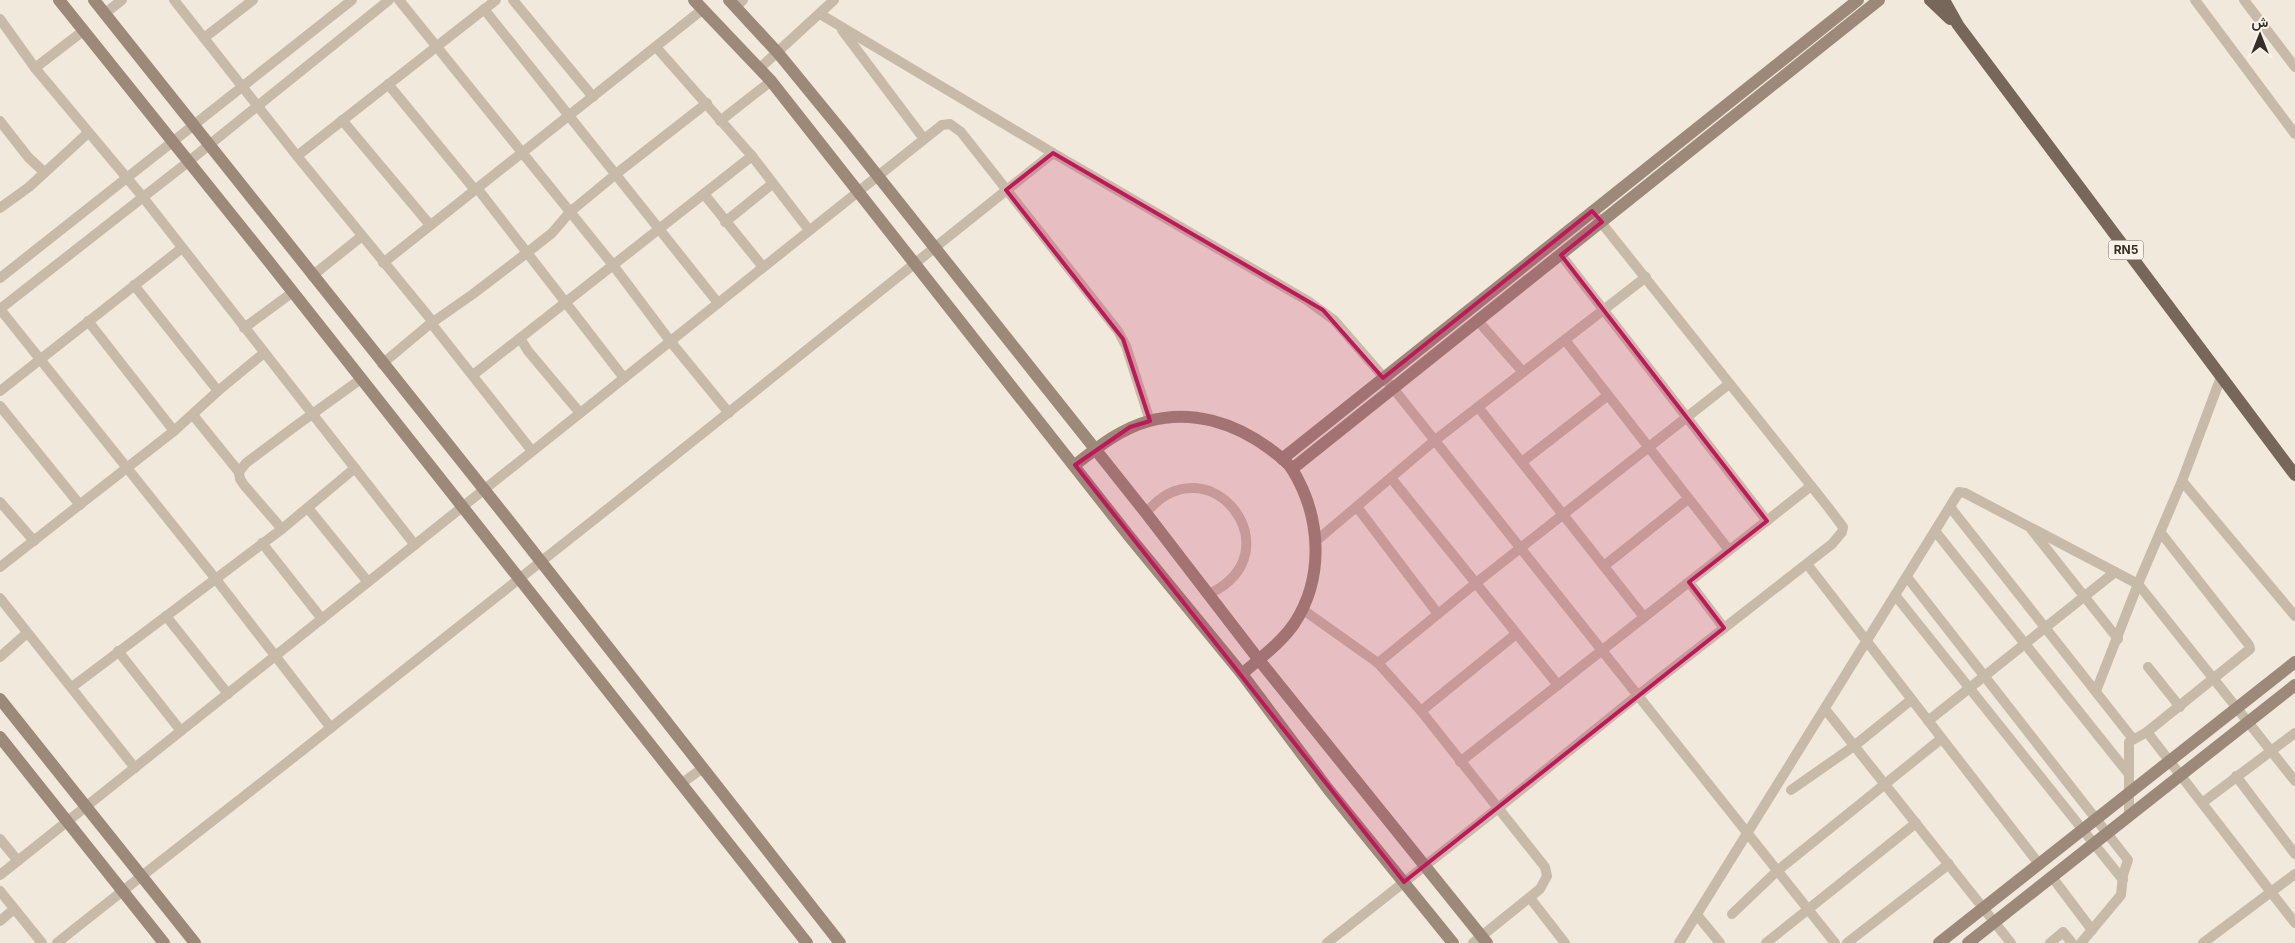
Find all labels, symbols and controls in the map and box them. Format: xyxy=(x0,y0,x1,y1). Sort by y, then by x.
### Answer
north arrow xyxy=(2235,10,2285,60)
text: ش xyxy=(2252,13,2269,31)
road number: RN5 xyxy=(2108,240,2144,260)

